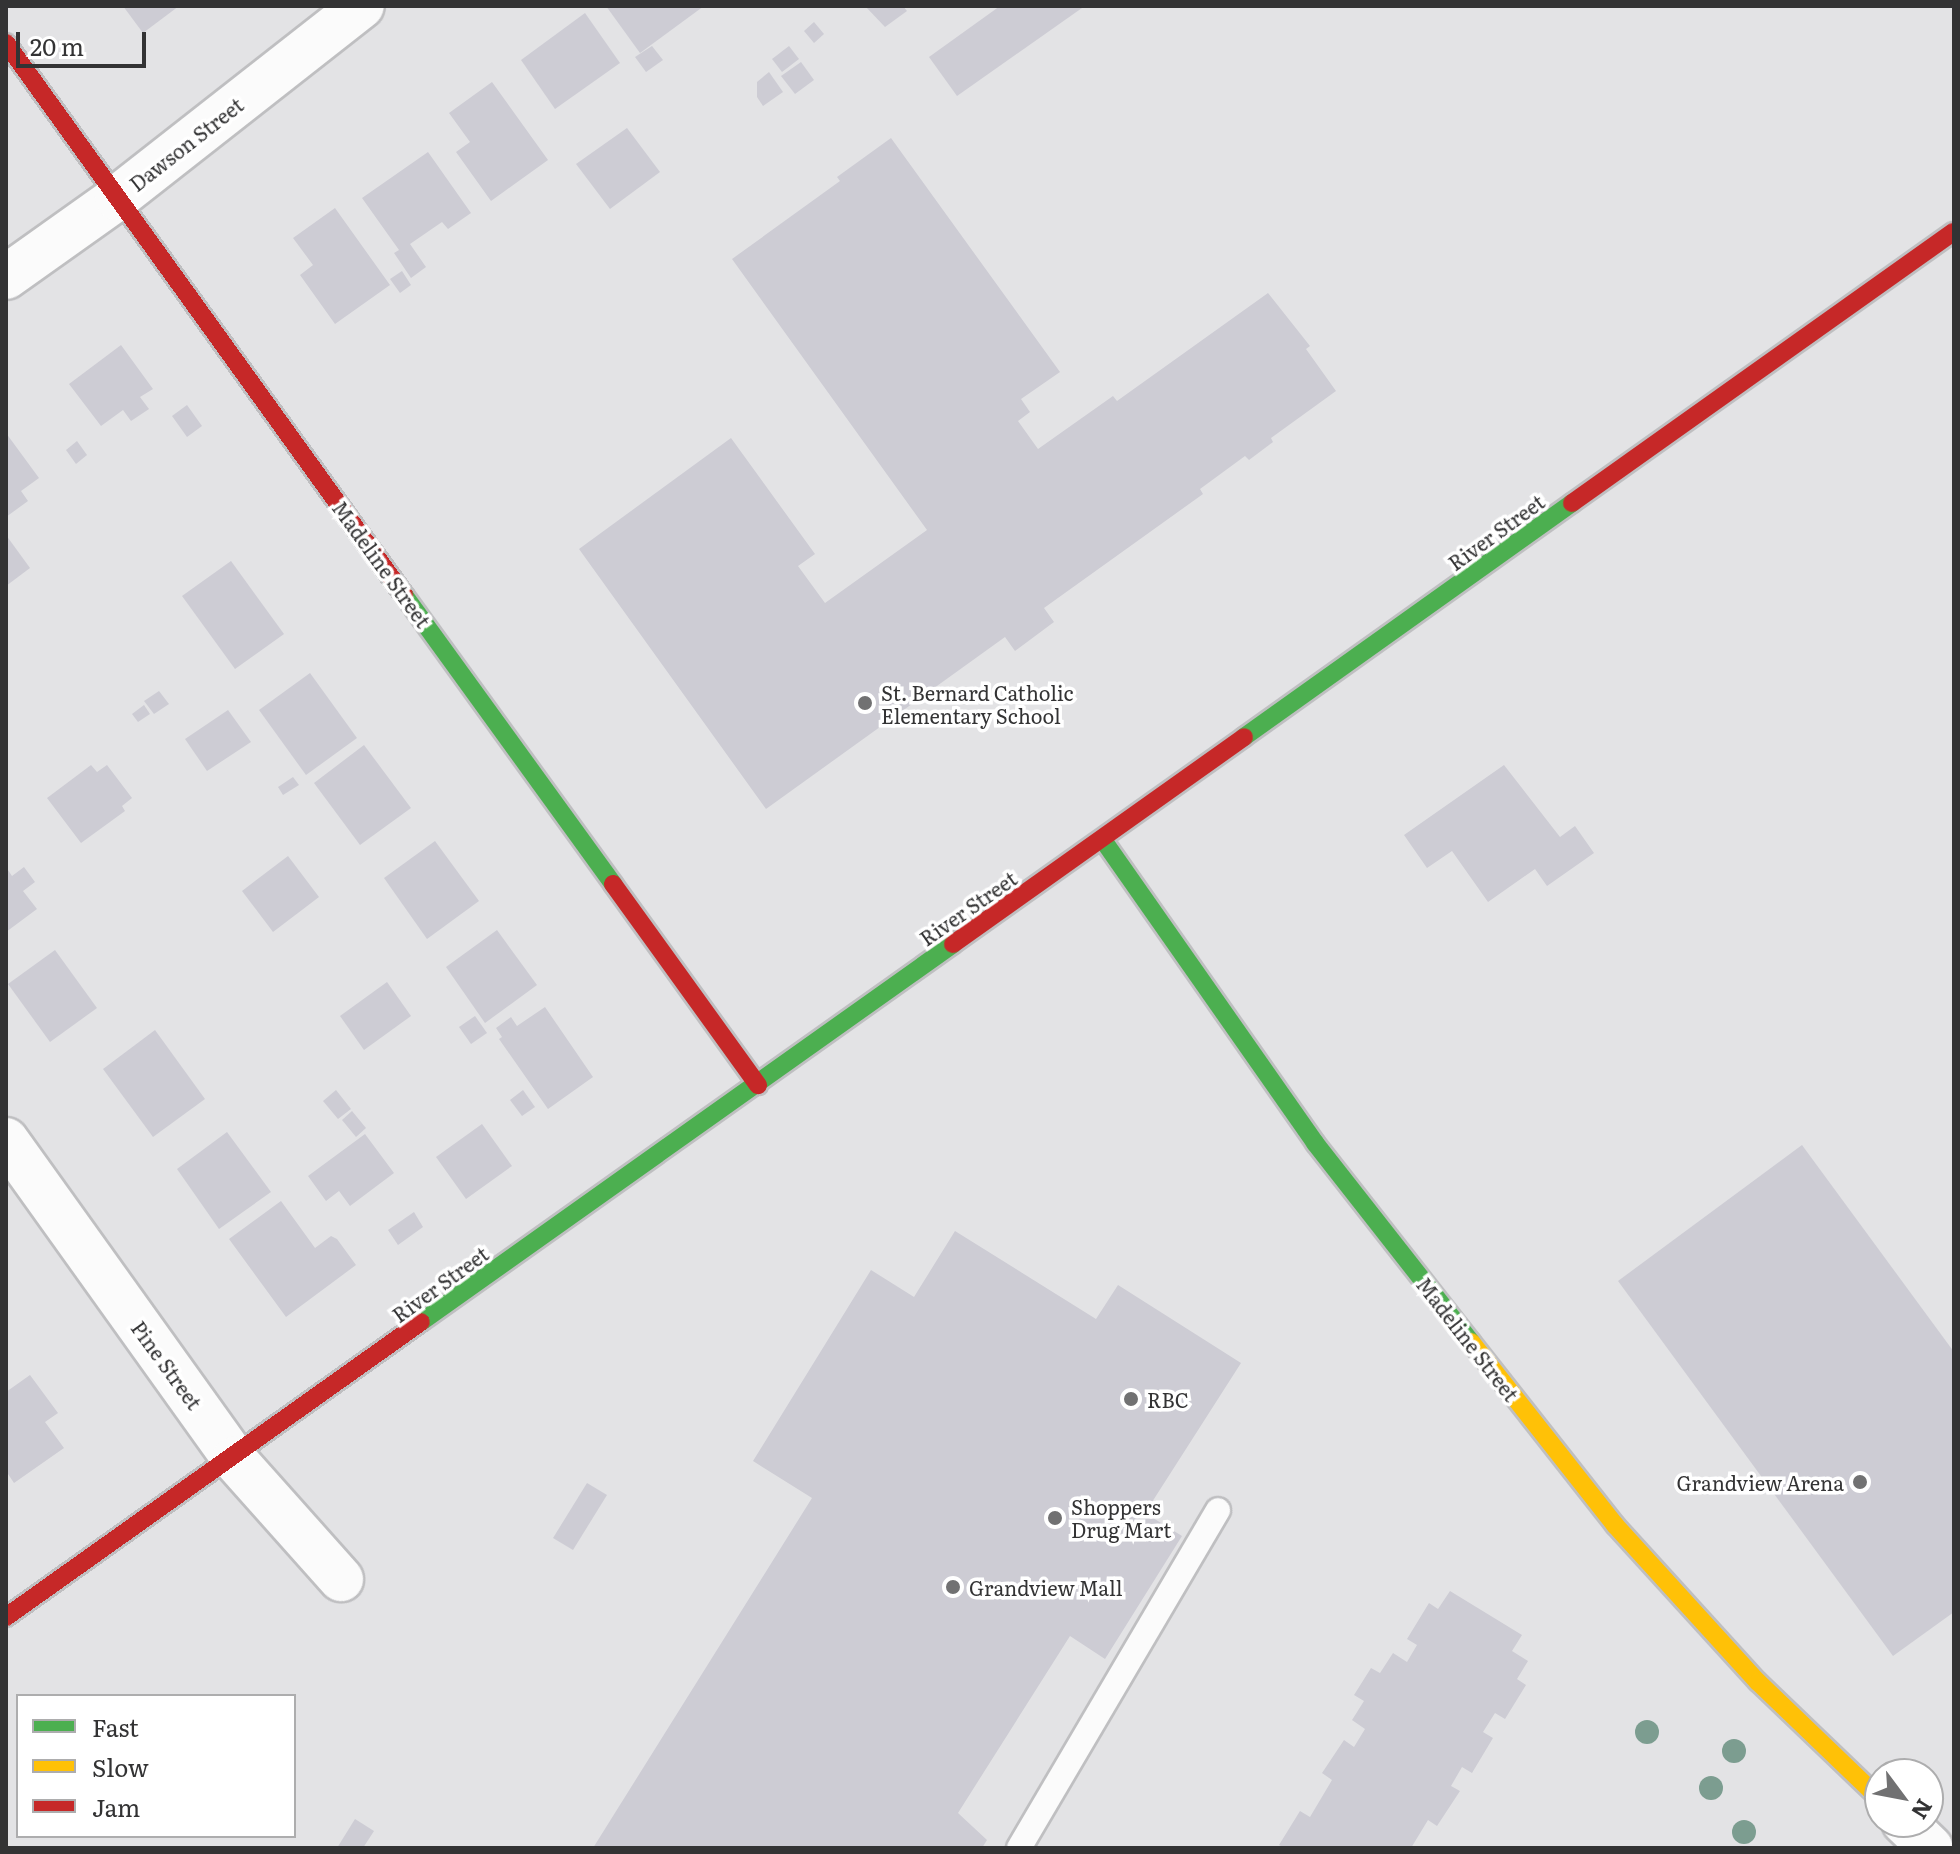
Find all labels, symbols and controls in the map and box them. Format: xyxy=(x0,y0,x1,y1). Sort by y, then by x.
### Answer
scale bar xyxy=(20,16,150,66)
text: 20 m xyxy=(30,28,84,63)
street label: Dawson Street xyxy=(124,92,248,196)
street label: River Street xyxy=(1443,489,1549,575)
street label: Madeline Street xyxy=(328,496,436,632)
place label: St. Bernard Catholic Elementary School xyxy=(881,680,1074,727)
marker: St. Bernard Catholic Elementary School xyxy=(856,694,874,712)
street label: River Street xyxy=(915,866,1021,950)
street label: River Street xyxy=(387,1241,493,1327)
street label: Madeline Street xyxy=(1412,1272,1524,1406)
street label: Pine Street xyxy=(127,1316,207,1414)
place label: RBC xyxy=(1147,1387,1189,1411)
marker: RBC xyxy=(1122,1390,1140,1408)
place label: Grandview Arena xyxy=(1677,1470,1844,1494)
marker: Grandview Arena xyxy=(1851,1473,1869,1491)
place label: Shoppers Drug Mart xyxy=(1071,1494,1171,1541)
marker: Shoppers Drug Mart xyxy=(1046,1509,1064,1527)
place label: Grandview Mall xyxy=(969,1575,1122,1599)
marker: Grandview Mall xyxy=(944,1578,962,1596)
legend xyxy=(16,1694,296,1838)
text: Fast xyxy=(92,1709,139,1744)
text: Slow xyxy=(92,1749,149,1784)
north arrow xyxy=(1864,1758,1944,1838)
text: Jam xyxy=(92,1789,140,1824)
text: N xyxy=(1904,1793,1942,1826)

